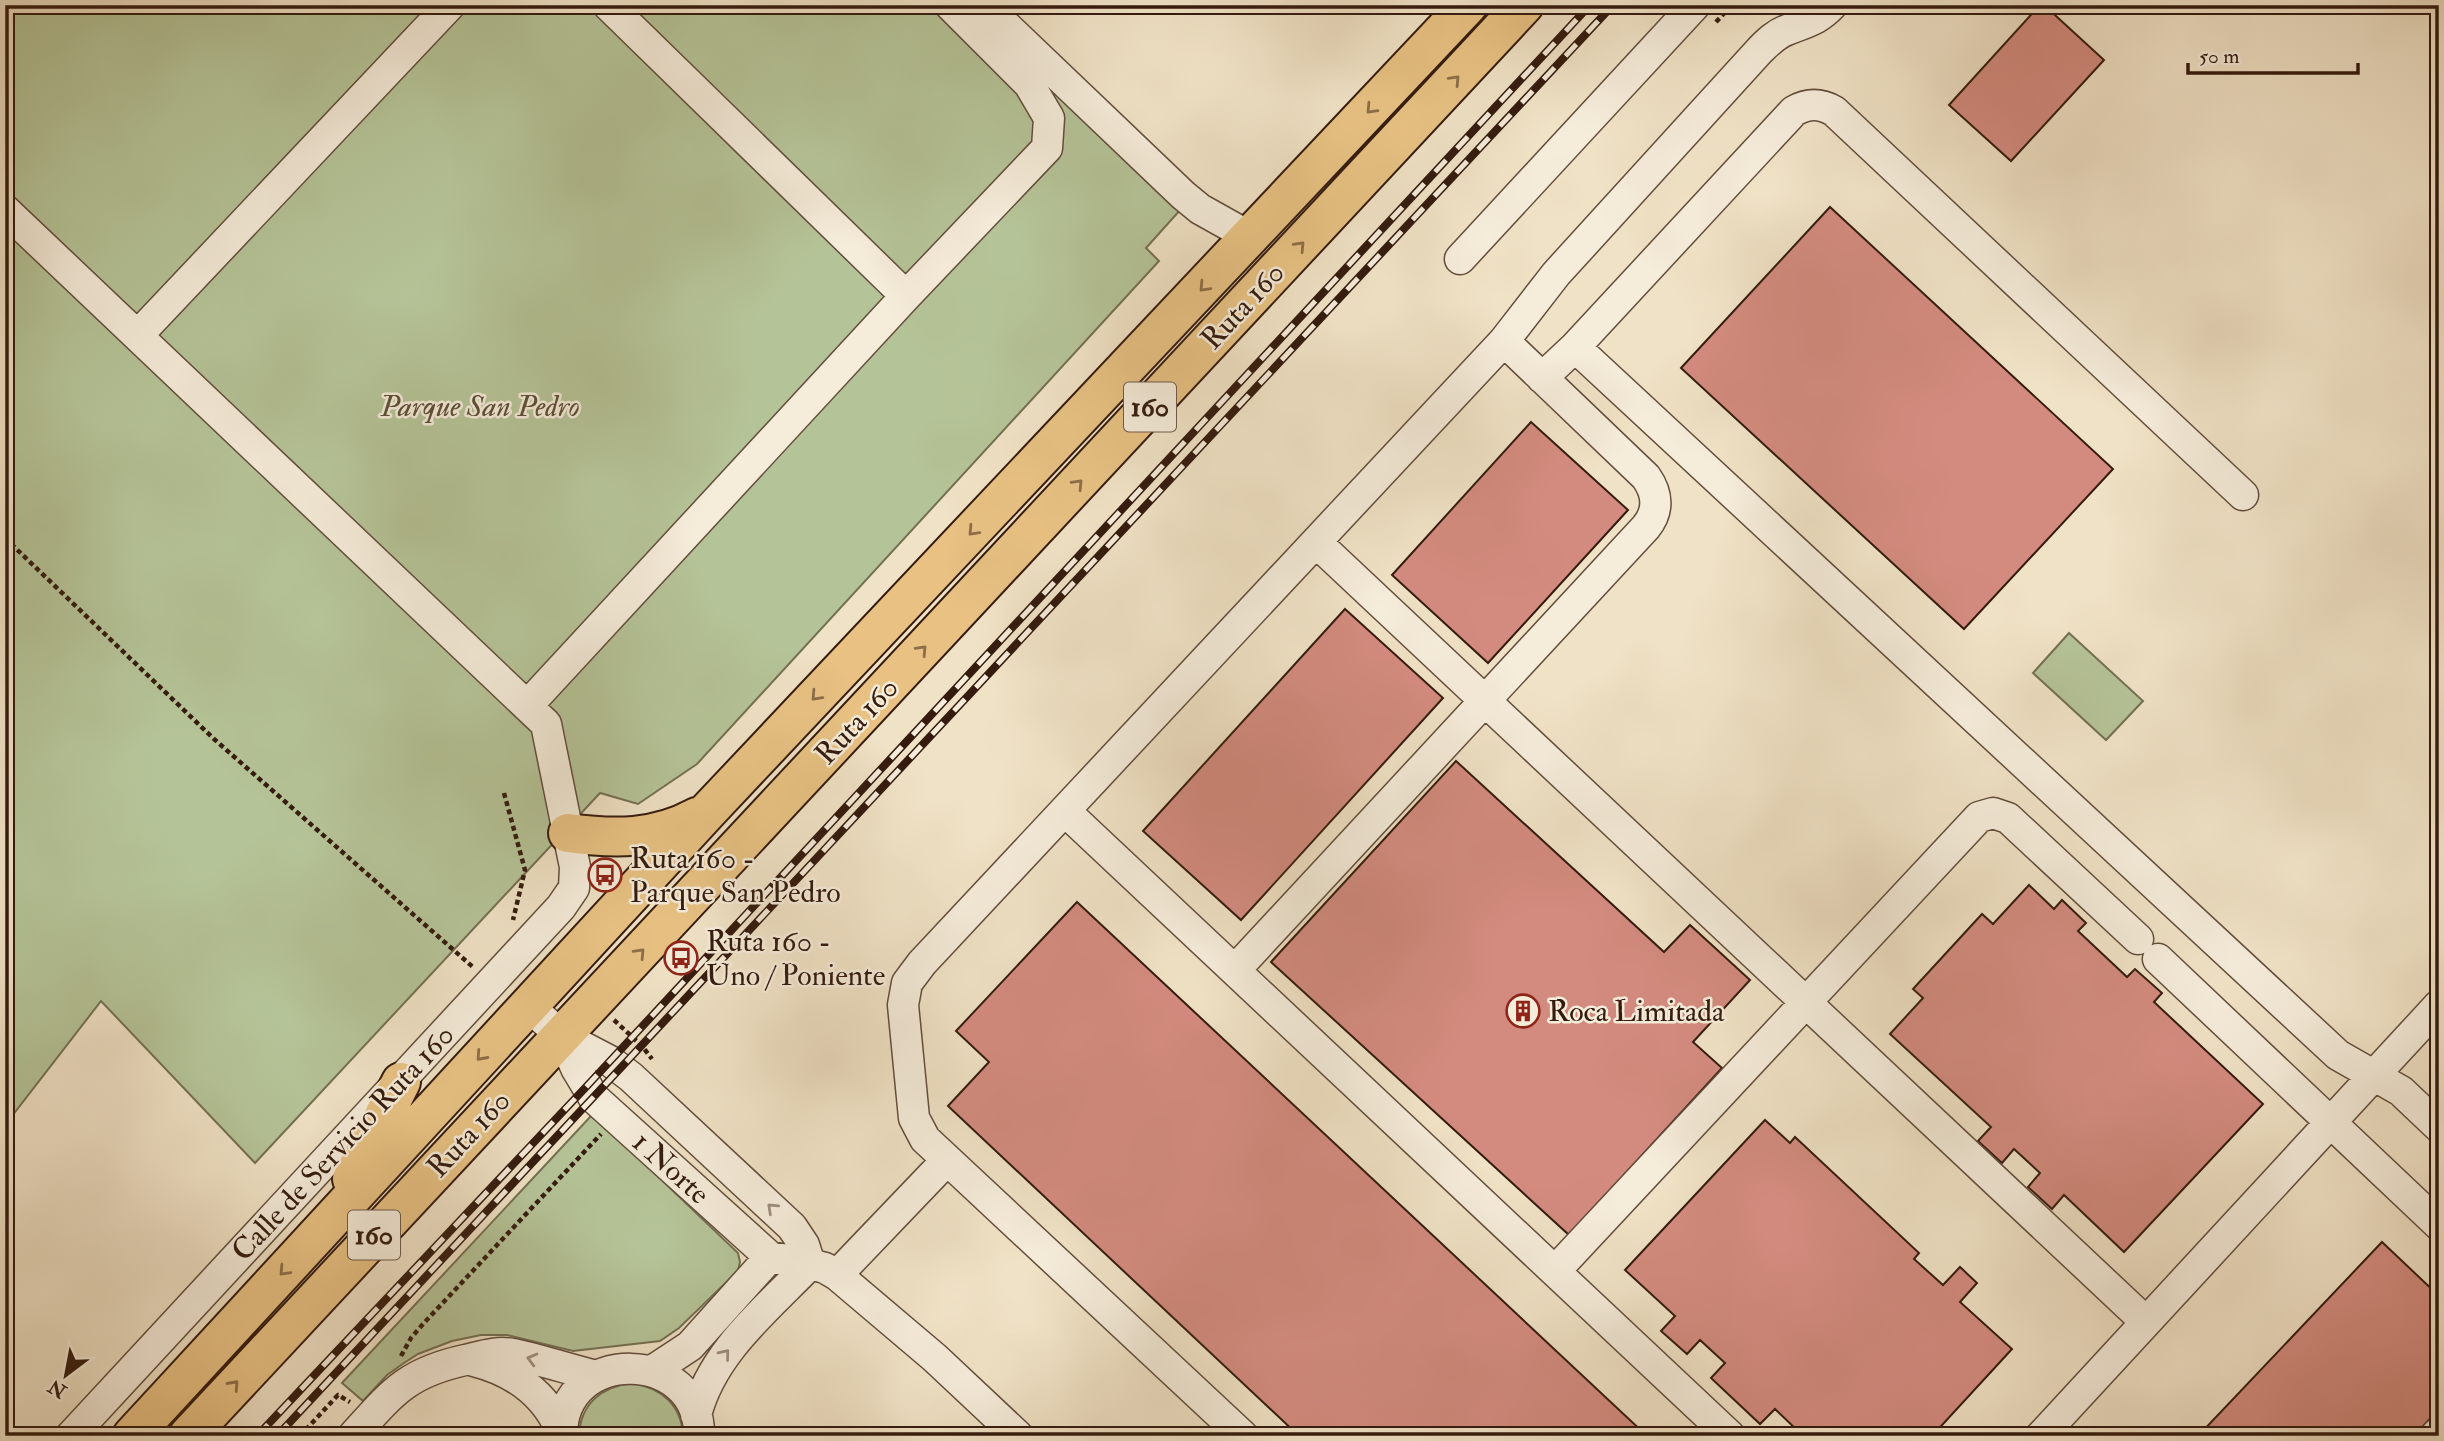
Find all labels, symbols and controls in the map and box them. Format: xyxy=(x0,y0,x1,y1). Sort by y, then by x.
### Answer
scale bar xyxy=(2188,32,2358,76)
text: 50 m xyxy=(2199,43,2240,70)
one-way arrow xyxy=(1446,75,1459,88)
one-way arrow xyxy=(1366,101,1379,114)
one-way arrow xyxy=(1291,241,1304,254)
street label: Ruta 160 xyxy=(1193,255,1293,357)
one-way arrow xyxy=(1199,278,1212,291)
road number: 160 xyxy=(1124,382,1176,432)
park label: Parque San Pedro xyxy=(379,388,580,425)
one-way arrow xyxy=(1069,479,1082,492)
one-way arrow xyxy=(968,523,981,536)
one-way arrow xyxy=(914,646,927,659)
street label: Ruta 160 xyxy=(807,670,907,772)
one-way arrow xyxy=(812,688,825,701)
place label: Ruta 160 - Parque San Pedro xyxy=(630,840,841,911)
bus stop icon: Ruta 160 - Parque San Pedro xyxy=(586,856,624,894)
place label: Ruta 160 - Uno / Poniente xyxy=(706,923,885,994)
bus stop icon: Ruta 160 - Uno / Poniente xyxy=(662,939,700,977)
one-way arrow xyxy=(632,948,645,961)
building icon: Roca Limitada xyxy=(1504,992,1542,1030)
place label: Roca Limitada xyxy=(1548,993,1725,1030)
street label: Calle de Servicio Ruta 160 xyxy=(224,1017,462,1269)
one-way arrow xyxy=(477,1048,489,1061)
street label: Ruta 160 xyxy=(419,1083,519,1185)
street label: 1 Norte xyxy=(625,1124,717,1212)
one-way arrow xyxy=(767,1204,780,1217)
road number: 160 xyxy=(348,1210,400,1260)
one-way arrow xyxy=(280,1263,293,1276)
north arrow xyxy=(32,1340,102,1410)
one-way arrow xyxy=(717,1350,729,1363)
one-way arrow xyxy=(526,1353,538,1367)
text: N xyxy=(43,1373,72,1404)
one-way arrow xyxy=(226,1380,238,1393)

